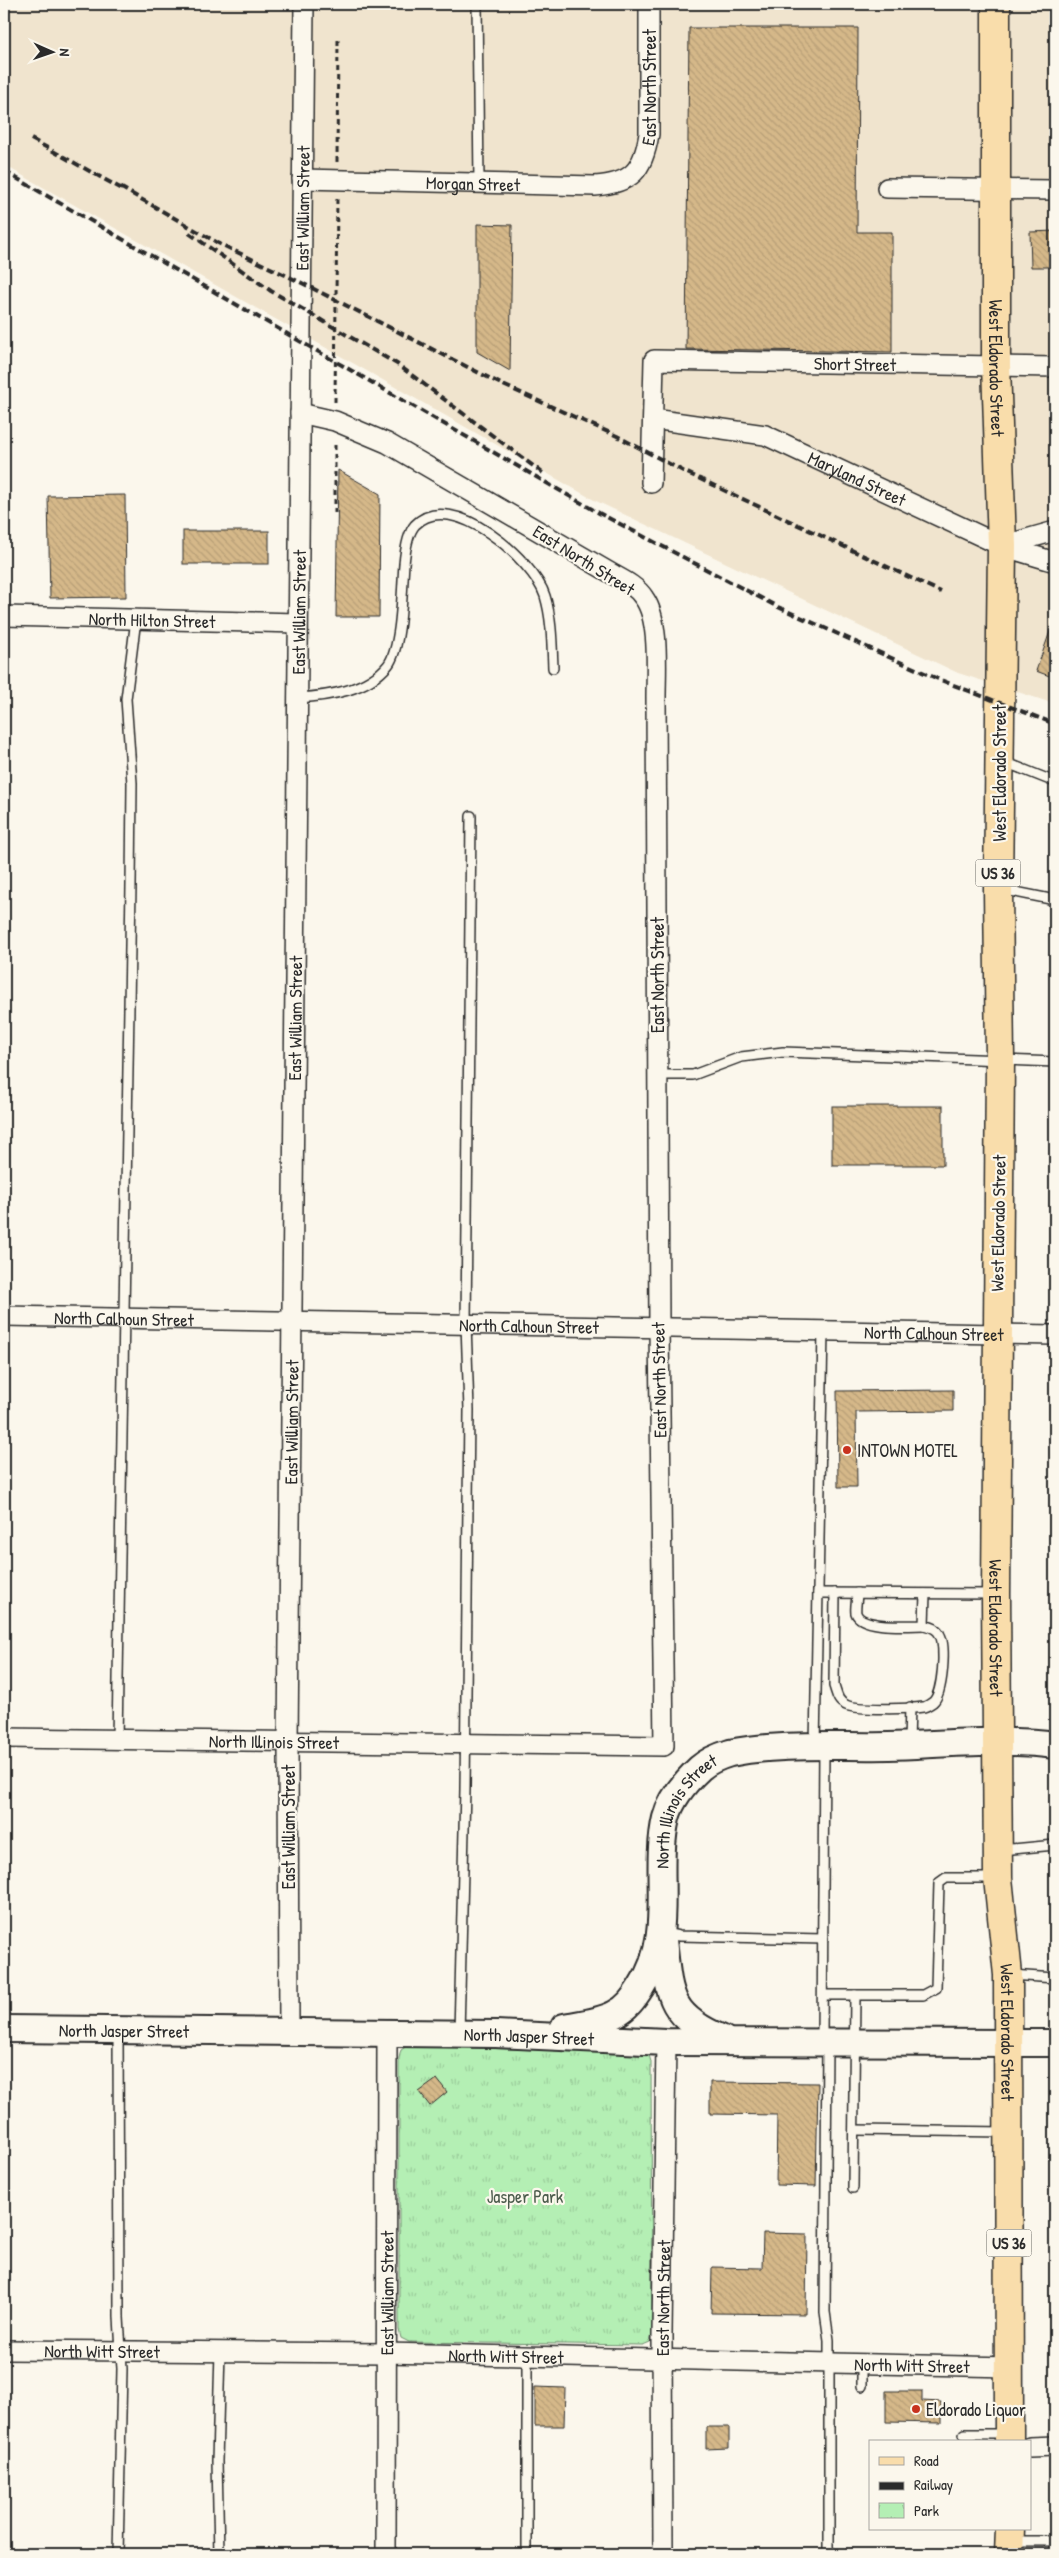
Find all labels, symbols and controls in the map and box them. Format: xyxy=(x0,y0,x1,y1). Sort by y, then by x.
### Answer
north arrow xyxy=(28,28,78,78)
street label: East North Street xyxy=(635,28,662,148)
text: N xyxy=(56,48,75,57)
street label: East William Street xyxy=(289,145,315,271)
street label: Morgan Street xyxy=(426,169,521,197)
street label: West Eldorado Street xyxy=(983,300,1011,438)
street label: Short Street xyxy=(814,350,897,377)
street label: Maryland Street xyxy=(804,445,911,512)
street label: East North Street xyxy=(528,519,640,602)
street label: East William Street xyxy=(285,549,311,674)
street label: North Hilton Street xyxy=(88,606,216,634)
street label: West Eldorado Street xyxy=(987,704,1012,841)
road number: US 36 xyxy=(976,860,1020,886)
street label: East North Street xyxy=(645,916,670,1033)
street label: East William Street xyxy=(282,955,308,1080)
street label: West Eldorado Street xyxy=(984,1154,1012,1292)
street label: North Calhoun Street xyxy=(54,1304,195,1332)
street label: North Calhoun Street xyxy=(459,1312,600,1339)
street label: North Calhoun Street xyxy=(864,1319,1005,1347)
street label: East North Street xyxy=(645,1321,673,1438)
street label: East William Street xyxy=(278,1359,304,1484)
place label: INTOWN MOTEL xyxy=(857,1438,958,1463)
marker: INTOWN MOTEL xyxy=(841,1444,853,1456)
street label: West Eldorado Street xyxy=(983,1559,1009,1697)
street label: North Illinois Street xyxy=(209,1728,340,1755)
street label: North Illinois Street xyxy=(649,1747,722,1869)
street label: East William Street xyxy=(276,1764,301,1889)
street label: West Eldorado Street xyxy=(994,1963,1021,2102)
street label: North Jasper Street xyxy=(59,2017,190,2043)
street label: North Jasper Street xyxy=(464,2021,595,2051)
park label: Jasper Park xyxy=(487,2184,564,2209)
street label: East William Street xyxy=(374,2230,399,2355)
road number: US 36 xyxy=(986,2230,1032,2256)
street label: East North Street xyxy=(649,2239,676,2356)
street label: North Witt Street xyxy=(44,2338,161,2364)
street label: North Witt Street xyxy=(448,2342,565,2370)
street label: North Witt Street xyxy=(854,2351,971,2379)
place label: Eldorado Liquor xyxy=(926,2397,1026,2422)
marker: Eldorado Liquor xyxy=(910,2403,922,2415)
legend xyxy=(869,2440,1032,2530)
text: Road xyxy=(914,2450,939,2471)
text: Railway xyxy=(914,2474,953,2495)
text: Park xyxy=(914,2500,939,2521)

